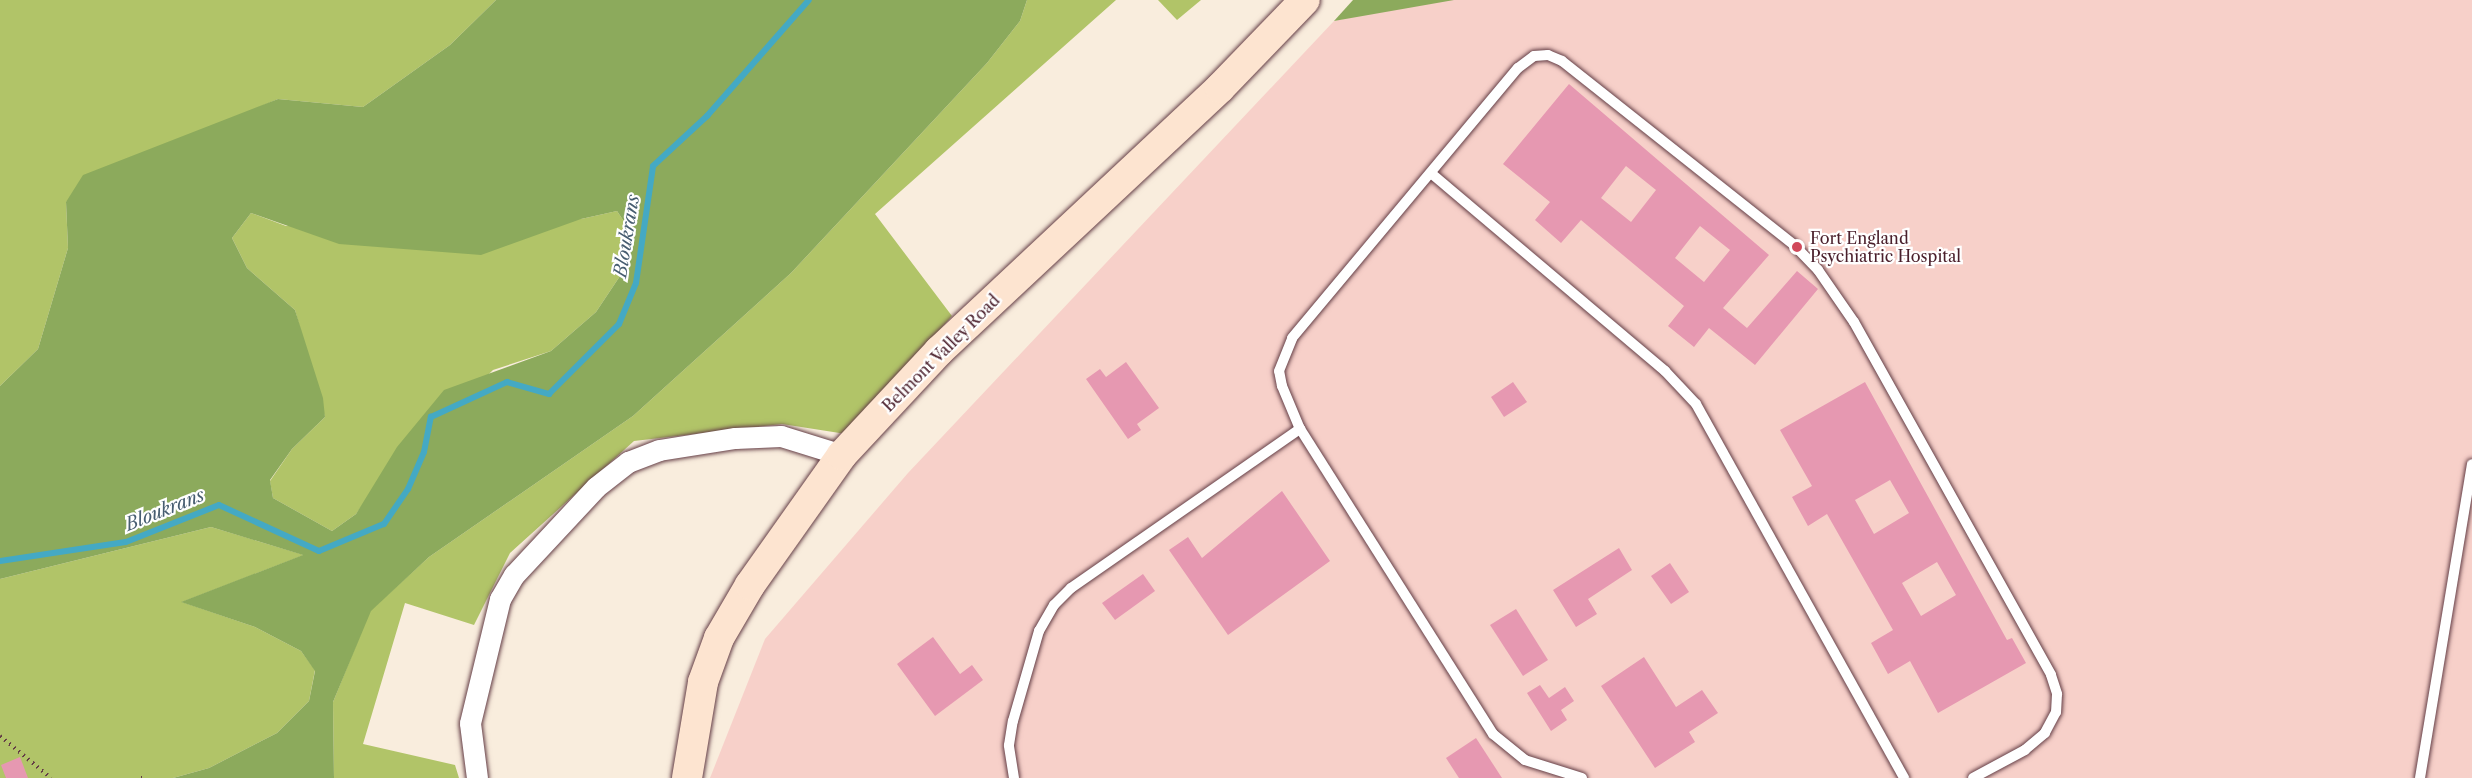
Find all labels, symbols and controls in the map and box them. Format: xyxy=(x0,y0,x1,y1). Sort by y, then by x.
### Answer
water label: Bloukrans xyxy=(610,193,644,279)
place label: Fort England Psychiatric Hospital xyxy=(1810,228,1961,266)
marker: Fort England Psychiatric Hospital xyxy=(1788,238,1806,256)
street label: Belmont Valley Road xyxy=(878,290,1004,416)
water label: Bloukrans xyxy=(122,484,208,536)

